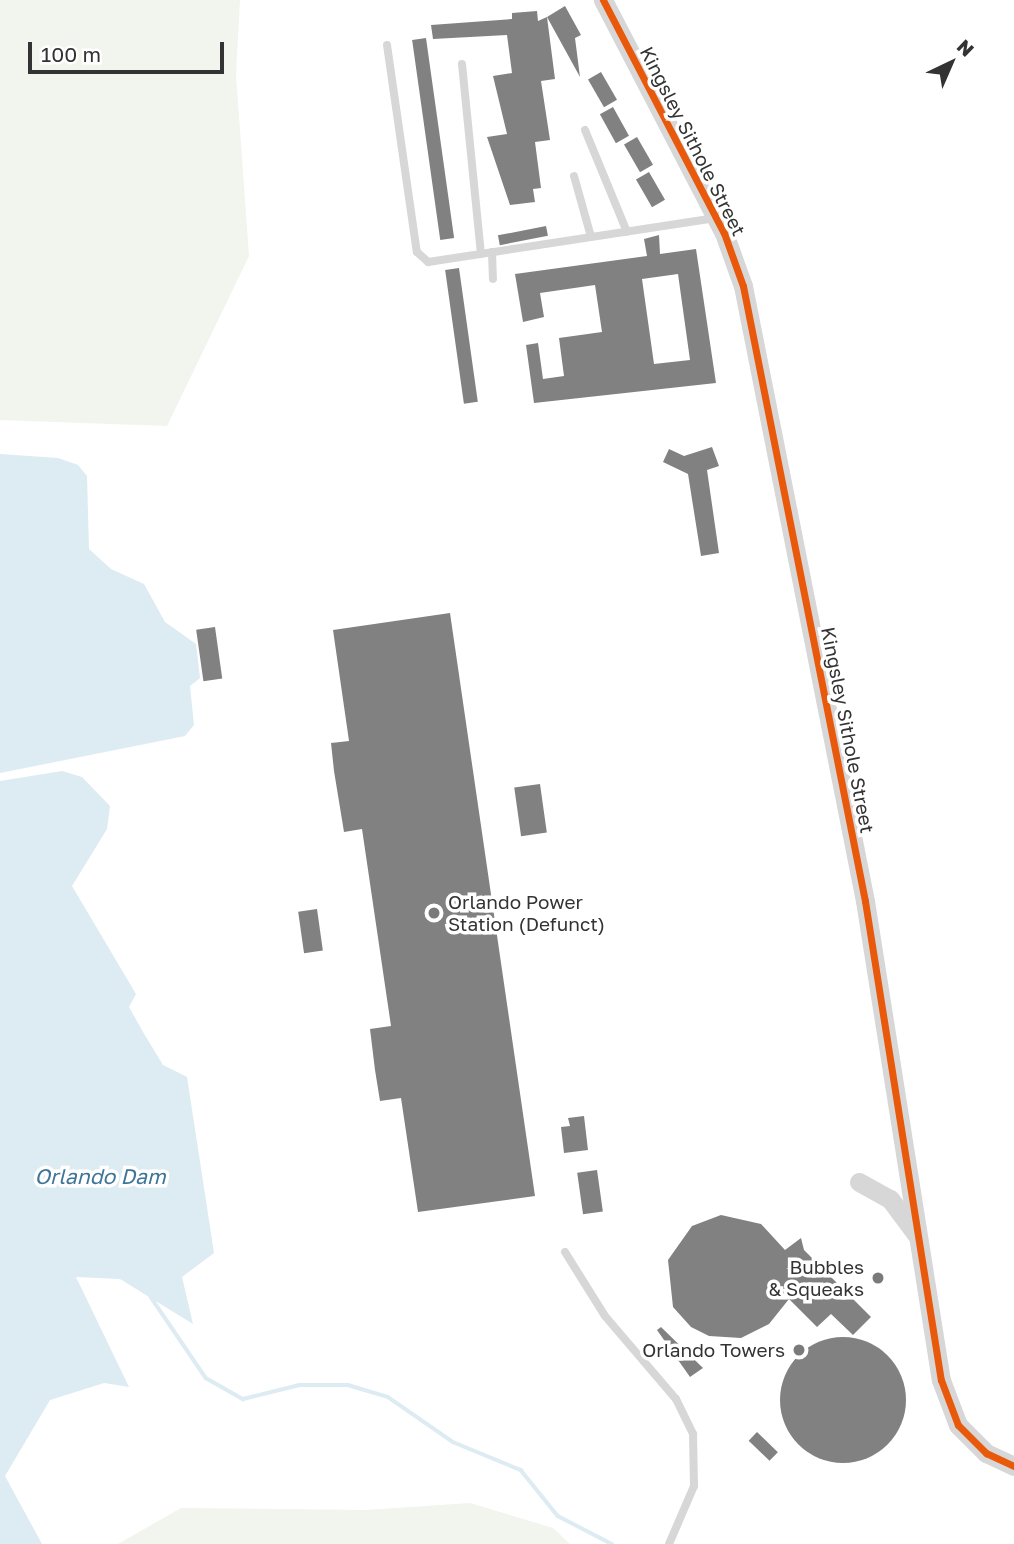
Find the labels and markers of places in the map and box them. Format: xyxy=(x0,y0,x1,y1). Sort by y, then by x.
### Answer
place label: Orlando Power Station (Defunct) xyxy=(448,891,605,935)
marker: Orlando Power Station (Defunct) xyxy=(426,905,442,921)
place label: Bubbles & Squeaks xyxy=(769,1256,864,1300)
marker: Bubbles & Squeaks xyxy=(870,1270,886,1286)
place label: Orlando Towers xyxy=(642,1339,785,1361)
marker: Orlando Towers xyxy=(791,1342,807,1358)

